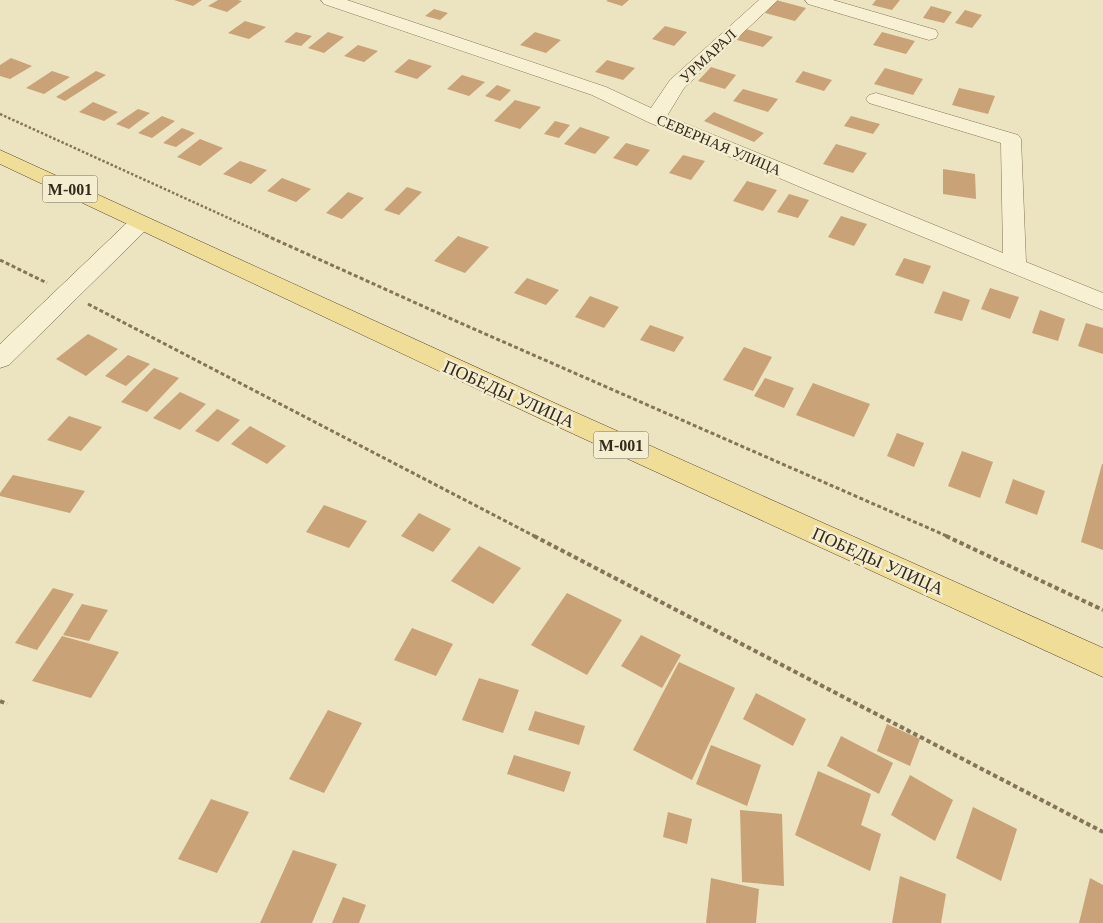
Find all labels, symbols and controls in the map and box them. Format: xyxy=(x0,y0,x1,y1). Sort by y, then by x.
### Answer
street label: УРМАРАЛ xyxy=(677,26,739,86)
street label: СЕВЕРНАЯ УЛИЦА xyxy=(654,112,784,179)
road number: М-001 xyxy=(42,175,98,202)
street label: ПОБЕДЫ УЛИЦА xyxy=(440,356,578,432)
road number: М-001 xyxy=(594,432,648,458)
street label: ПОБЕДЫ УЛИЦА xyxy=(809,523,947,599)

